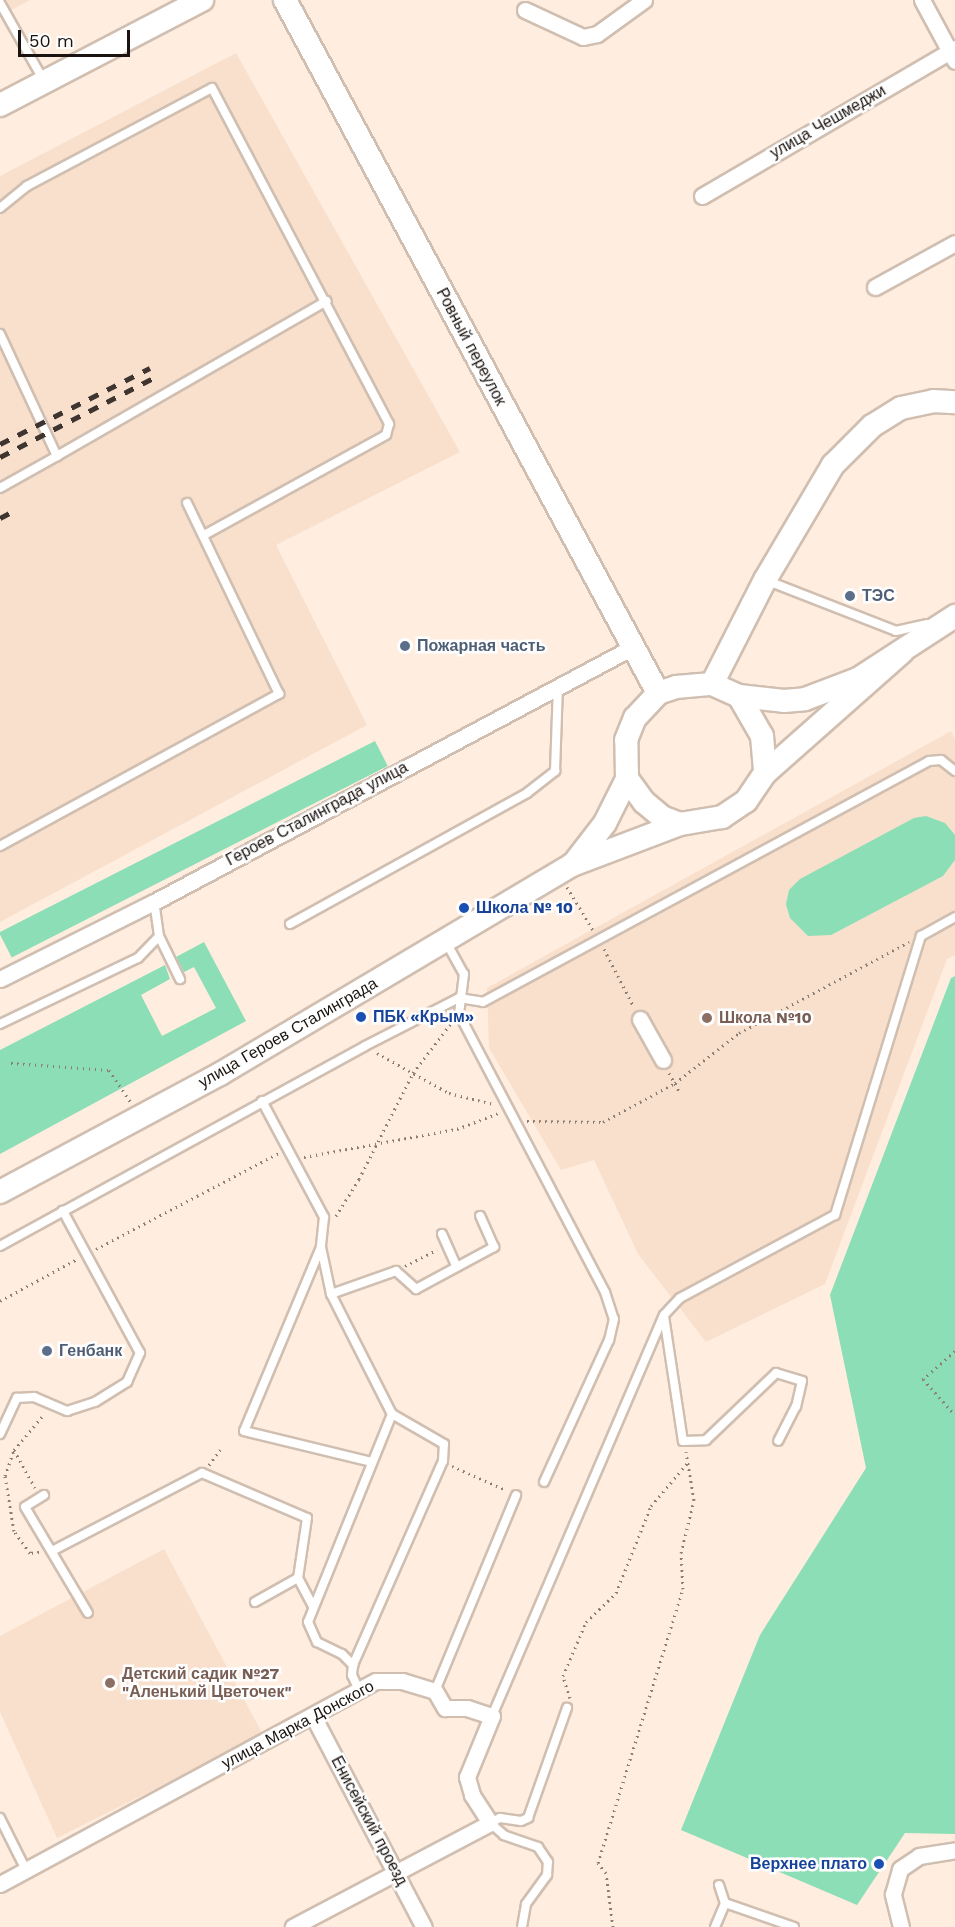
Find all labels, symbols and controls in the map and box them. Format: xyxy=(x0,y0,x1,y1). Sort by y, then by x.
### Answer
scale bar xyxy=(21,18,134,56)
text: 50 m xyxy=(29,30,74,51)
street label: улица Чешмеджи xyxy=(767,81,889,163)
street label: Ровный переулок xyxy=(432,285,510,409)
place label: ТЭС xyxy=(862,586,895,606)
marker: ТЭС xyxy=(843,589,857,603)
place label: Пожарная часть xyxy=(417,636,546,656)
marker: Пожарная часть xyxy=(398,639,412,653)
street label: Героев Сталинграда улица xyxy=(223,758,411,870)
place label: Школа № 10 xyxy=(476,898,573,918)
marker: Школа № 10 xyxy=(457,901,471,915)
street label: улица Героев Сталинграда xyxy=(195,974,381,1092)
place label: ПБК «Крым» xyxy=(373,1007,474,1027)
place label: Школа №10 xyxy=(719,1008,812,1028)
marker: ПБК «Крым» xyxy=(354,1010,368,1024)
marker: Школа №10 xyxy=(700,1011,714,1025)
place label: Генбанк xyxy=(59,1341,122,1361)
marker: Генбанк xyxy=(40,1344,54,1358)
place label: Детский садик №27 "Аленький Цветочек" xyxy=(122,1664,292,1702)
marker: Детский садик №27 "Аленький Цветочек" xyxy=(103,1676,117,1690)
street label: улица Марка Донского xyxy=(219,1677,377,1773)
street label: Енисейский проезд xyxy=(327,1753,411,1889)
place label: Верхнее плато xyxy=(750,1854,867,1874)
marker: Верхнее плато xyxy=(872,1857,886,1871)

